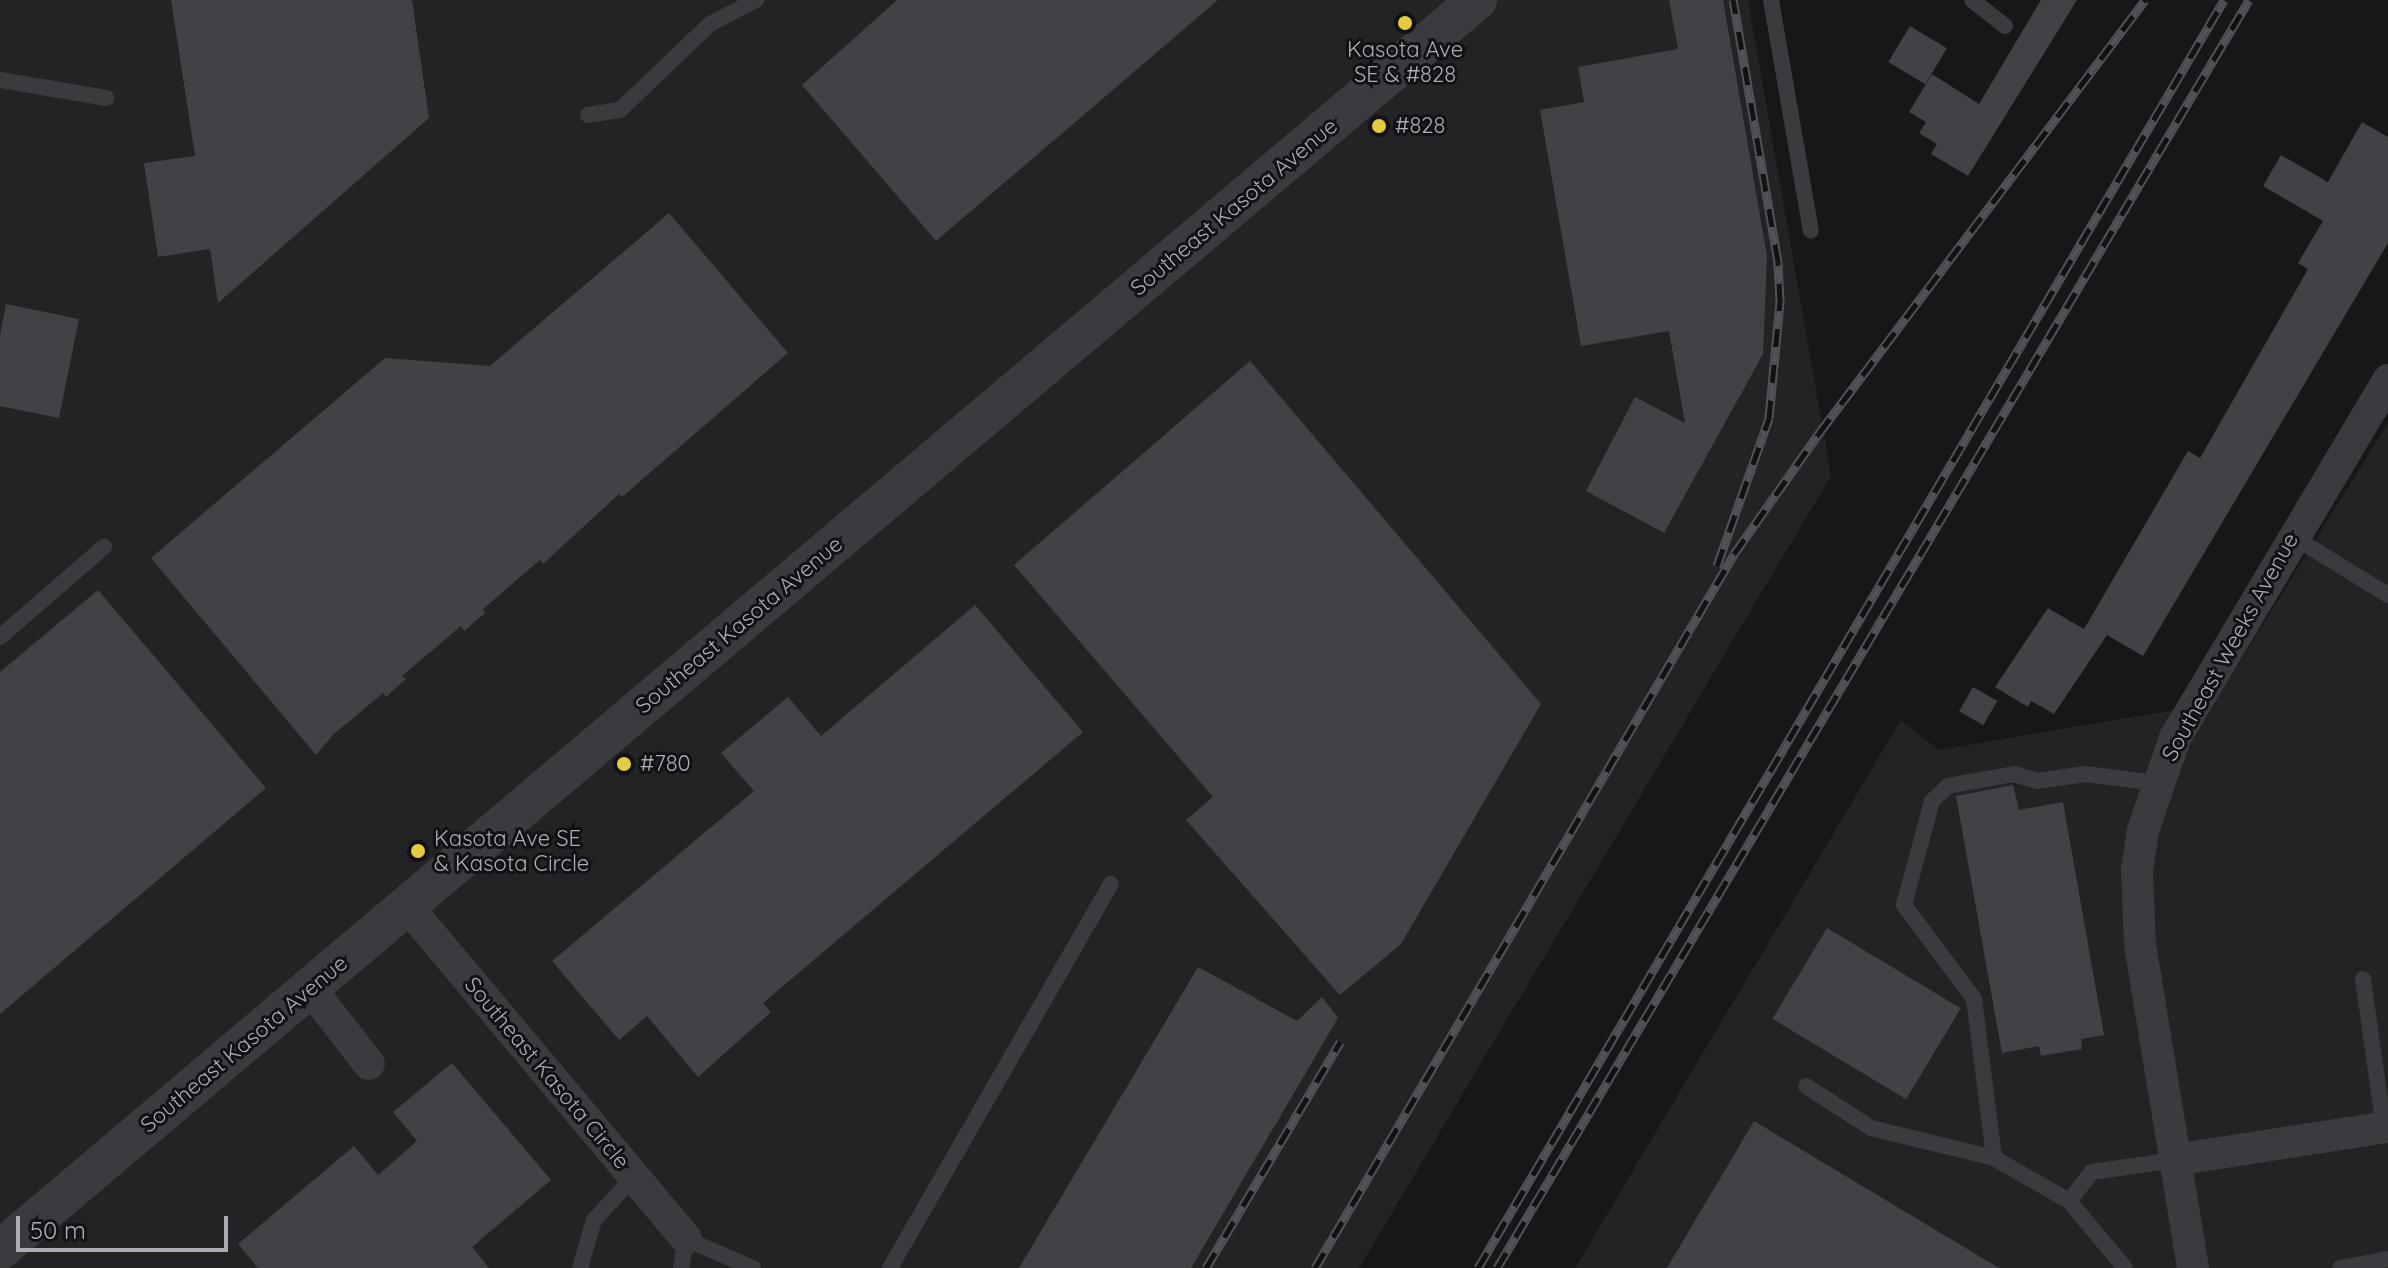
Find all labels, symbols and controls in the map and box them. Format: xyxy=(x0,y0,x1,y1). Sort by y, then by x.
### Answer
marker: Kasota Ave SE & #828 xyxy=(1396,14,1414,32)
place label: Kasota Ave SE & #828 xyxy=(1347,36,1463,88)
street label: Southeast Kasota Avenue xyxy=(1125,113,1343,301)
place label: #828 xyxy=(1395,113,1445,139)
marker: #828 xyxy=(1370,117,1388,135)
street label: Southeast Weeks Avenue xyxy=(2156,528,2304,766)
street label: Southeast Kasota Avenue xyxy=(630,531,848,719)
place label: #780 xyxy=(640,751,691,777)
marker: #780 xyxy=(615,755,633,773)
place label: Kasota Ave SE & Kasota Circle xyxy=(434,825,589,876)
marker: Kasota Ave SE & Kasota Circle xyxy=(409,842,427,860)
street label: Southeast Kasota Avenue xyxy=(135,950,353,1138)
street label: Southeast Kasota Circle xyxy=(459,972,635,1174)
scale bar xyxy=(20,1200,232,1250)
text: 50 m xyxy=(30,1215,86,1245)

